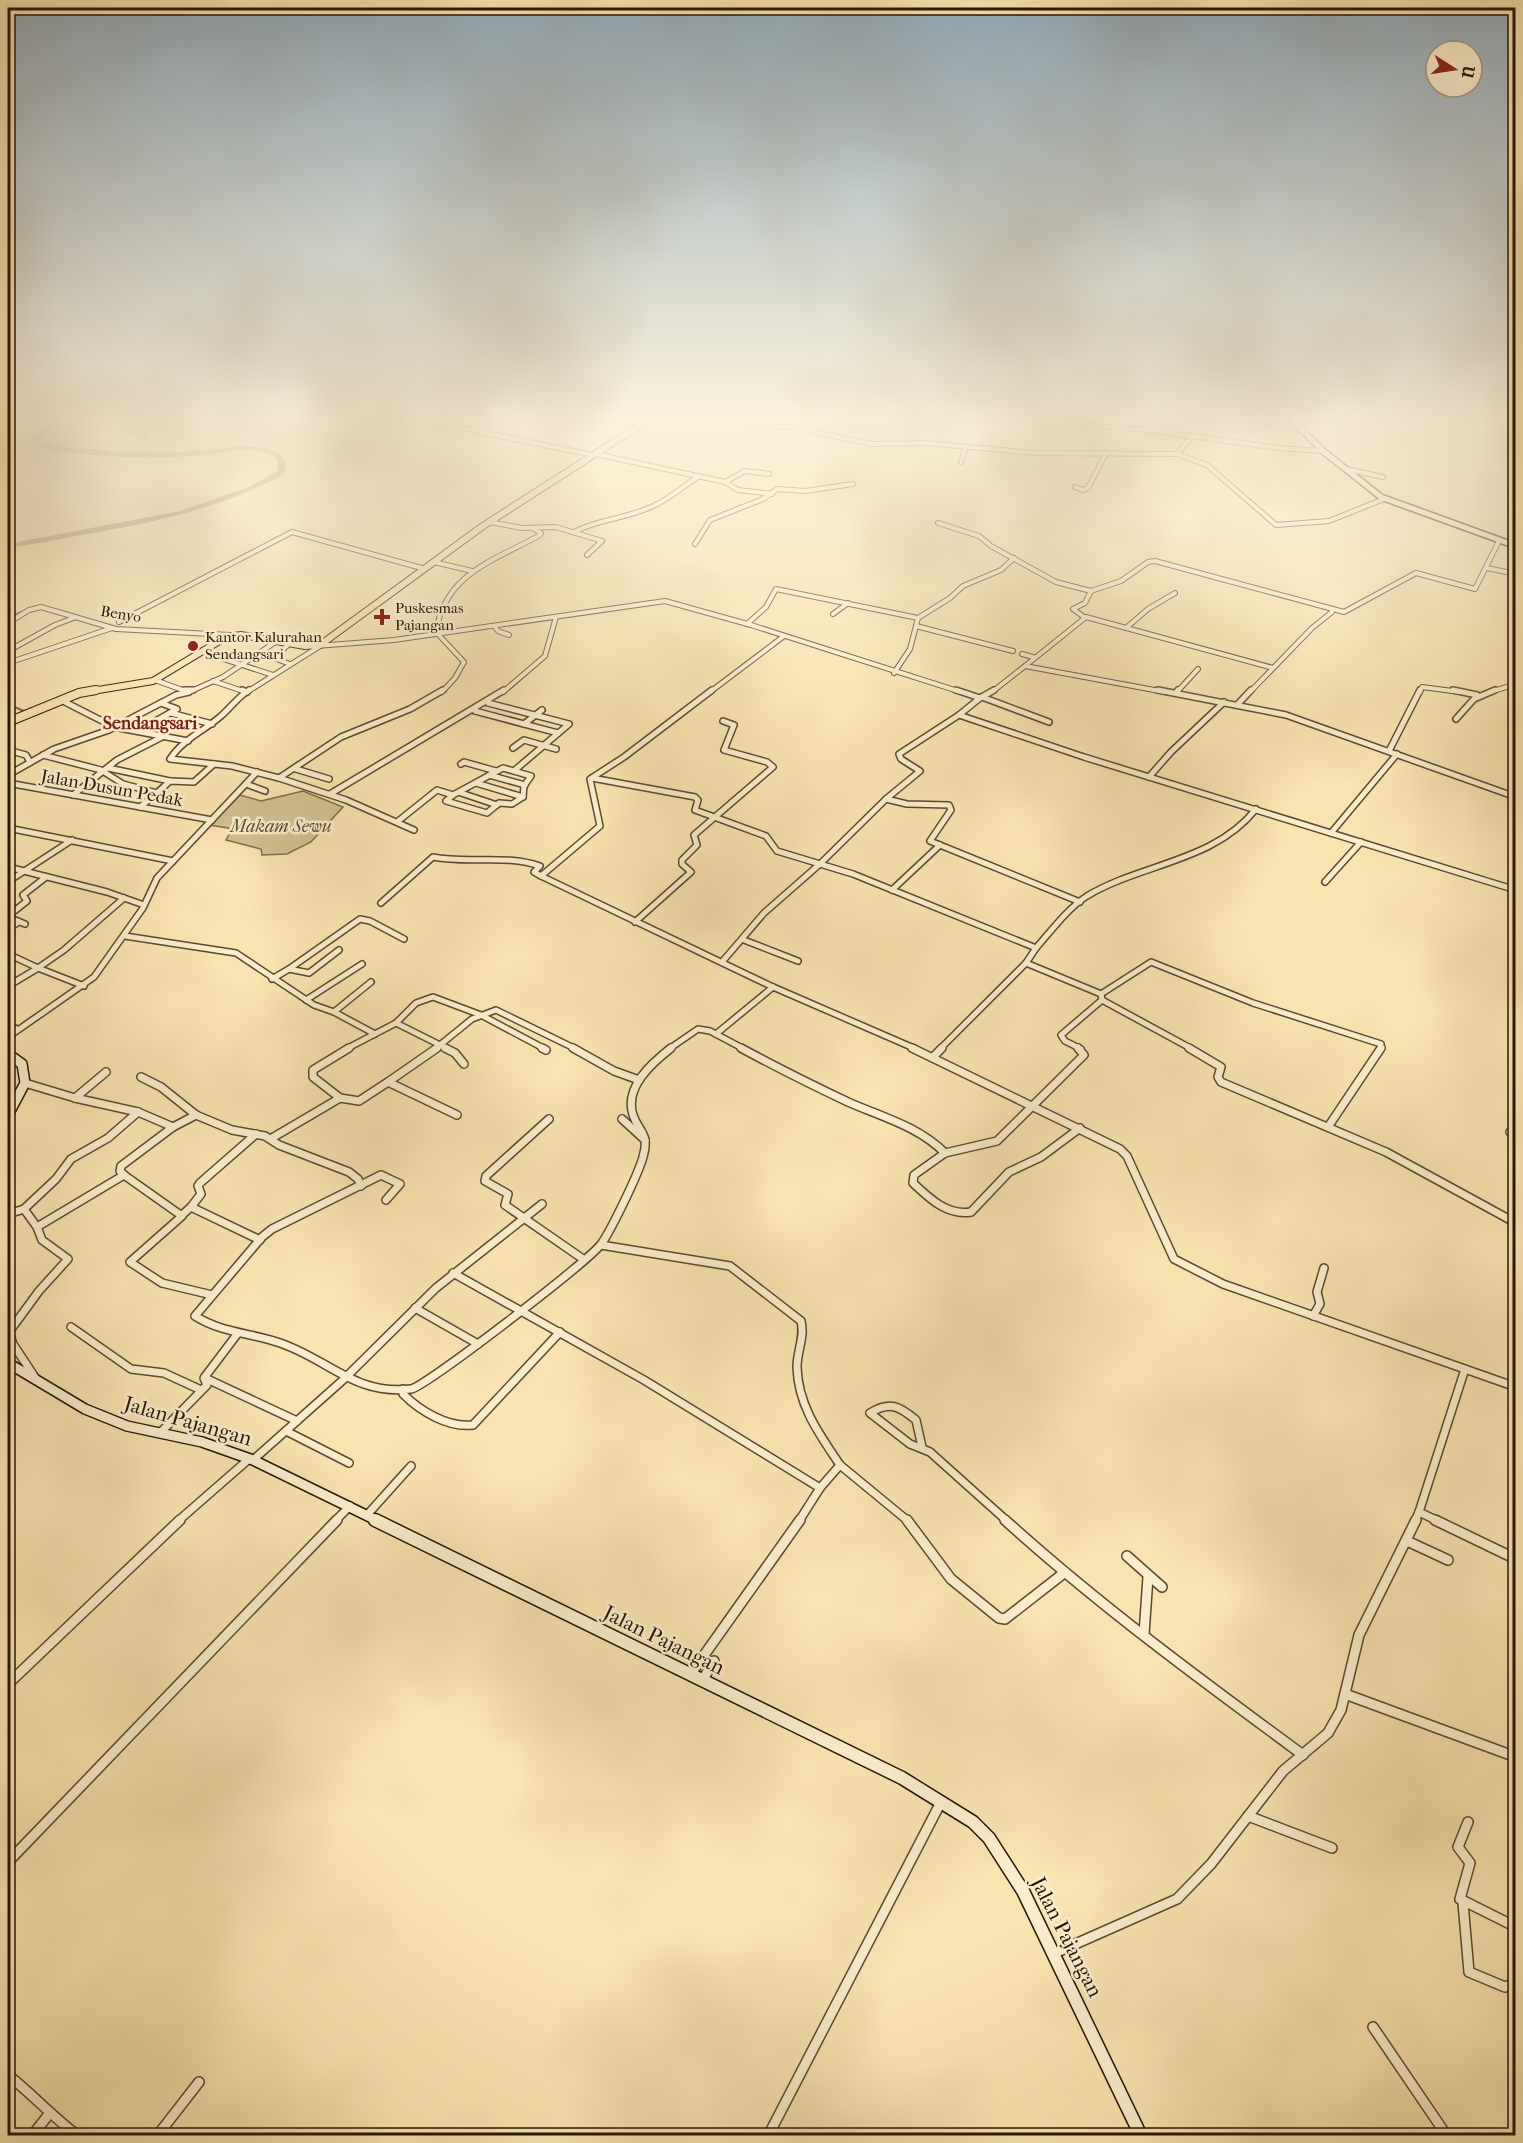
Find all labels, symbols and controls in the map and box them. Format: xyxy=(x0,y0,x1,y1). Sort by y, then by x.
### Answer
north arrow xyxy=(1424,39,1484,99)
text: U xyxy=(1457,63,1479,81)
place label: Puskesmas Pajangan xyxy=(395,599,464,634)
street label: Benyo xyxy=(99,602,143,626)
marker: Puskesmas Pajangan xyxy=(373,608,391,626)
place label: Kantor Kalurahan Sendangsari xyxy=(205,628,322,663)
marker: Kantor Kalurahan Sendangsari xyxy=(186,639,200,653)
district label: Sendangsari xyxy=(103,713,198,734)
street label: Jalan Dusun Pedak xyxy=(37,765,185,811)
park label: Makam Sewu xyxy=(228,816,332,837)
street label: Jalan Pajangan xyxy=(119,1391,255,1451)
street label: Jalan Pajangan xyxy=(598,1599,729,1680)
street label: Jalan Pajangan xyxy=(1025,1871,1108,2001)

